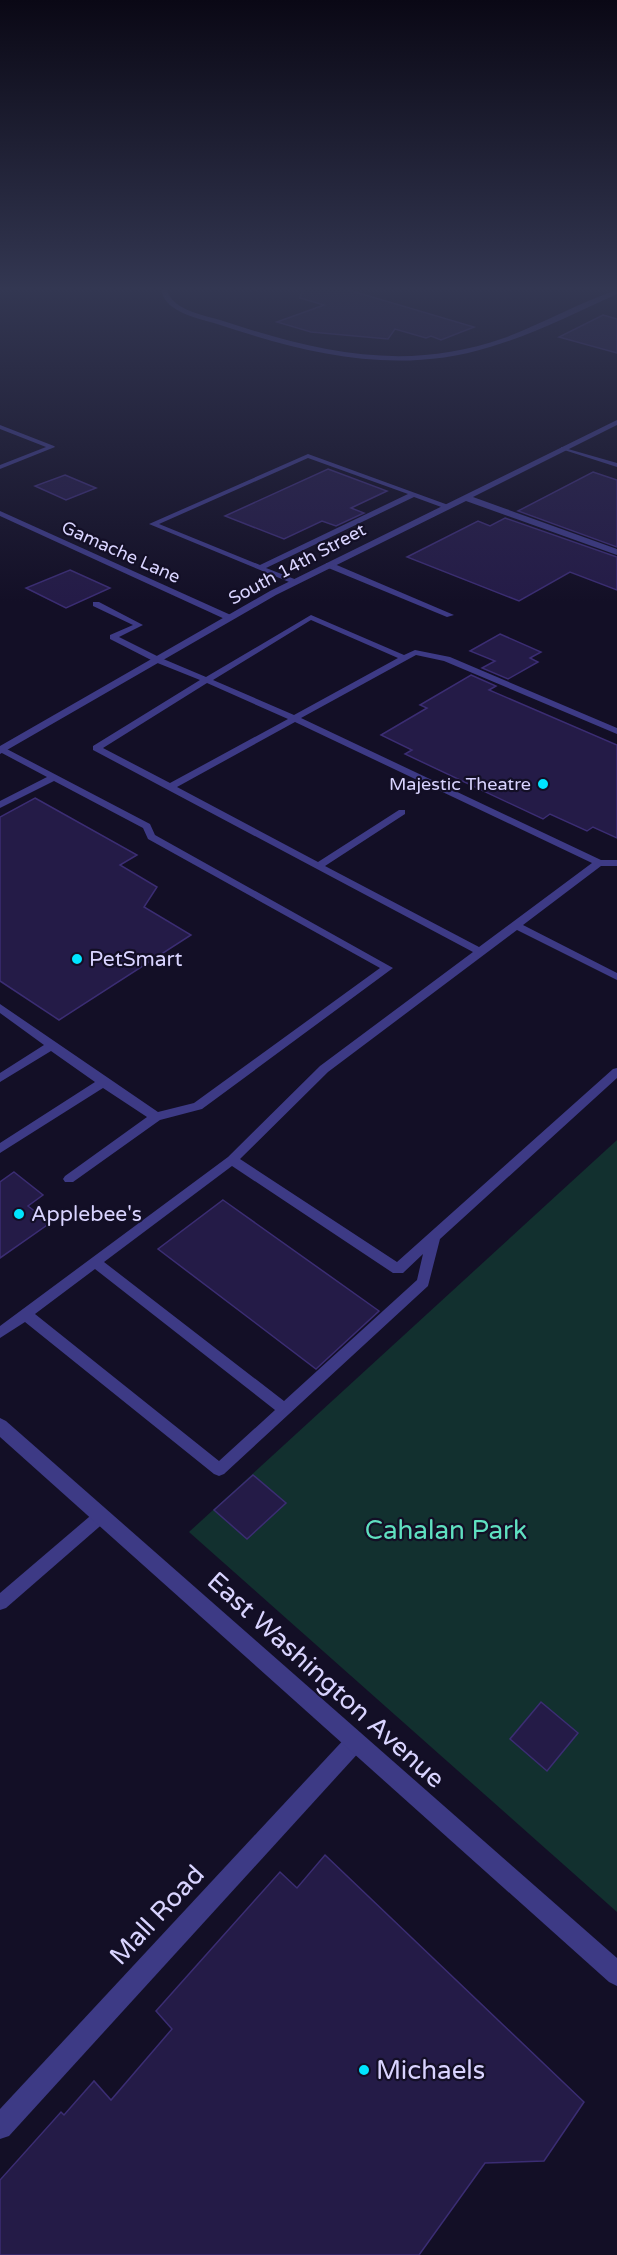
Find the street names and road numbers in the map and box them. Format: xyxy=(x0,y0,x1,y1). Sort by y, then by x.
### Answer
street label: Gamache Lane xyxy=(58,516,184,588)
street label: South 14th Street xyxy=(225,519,369,609)
street label: East Washington Avenue xyxy=(201,1565,451,1795)
street label: Mall Road xyxy=(103,1859,211,1971)

